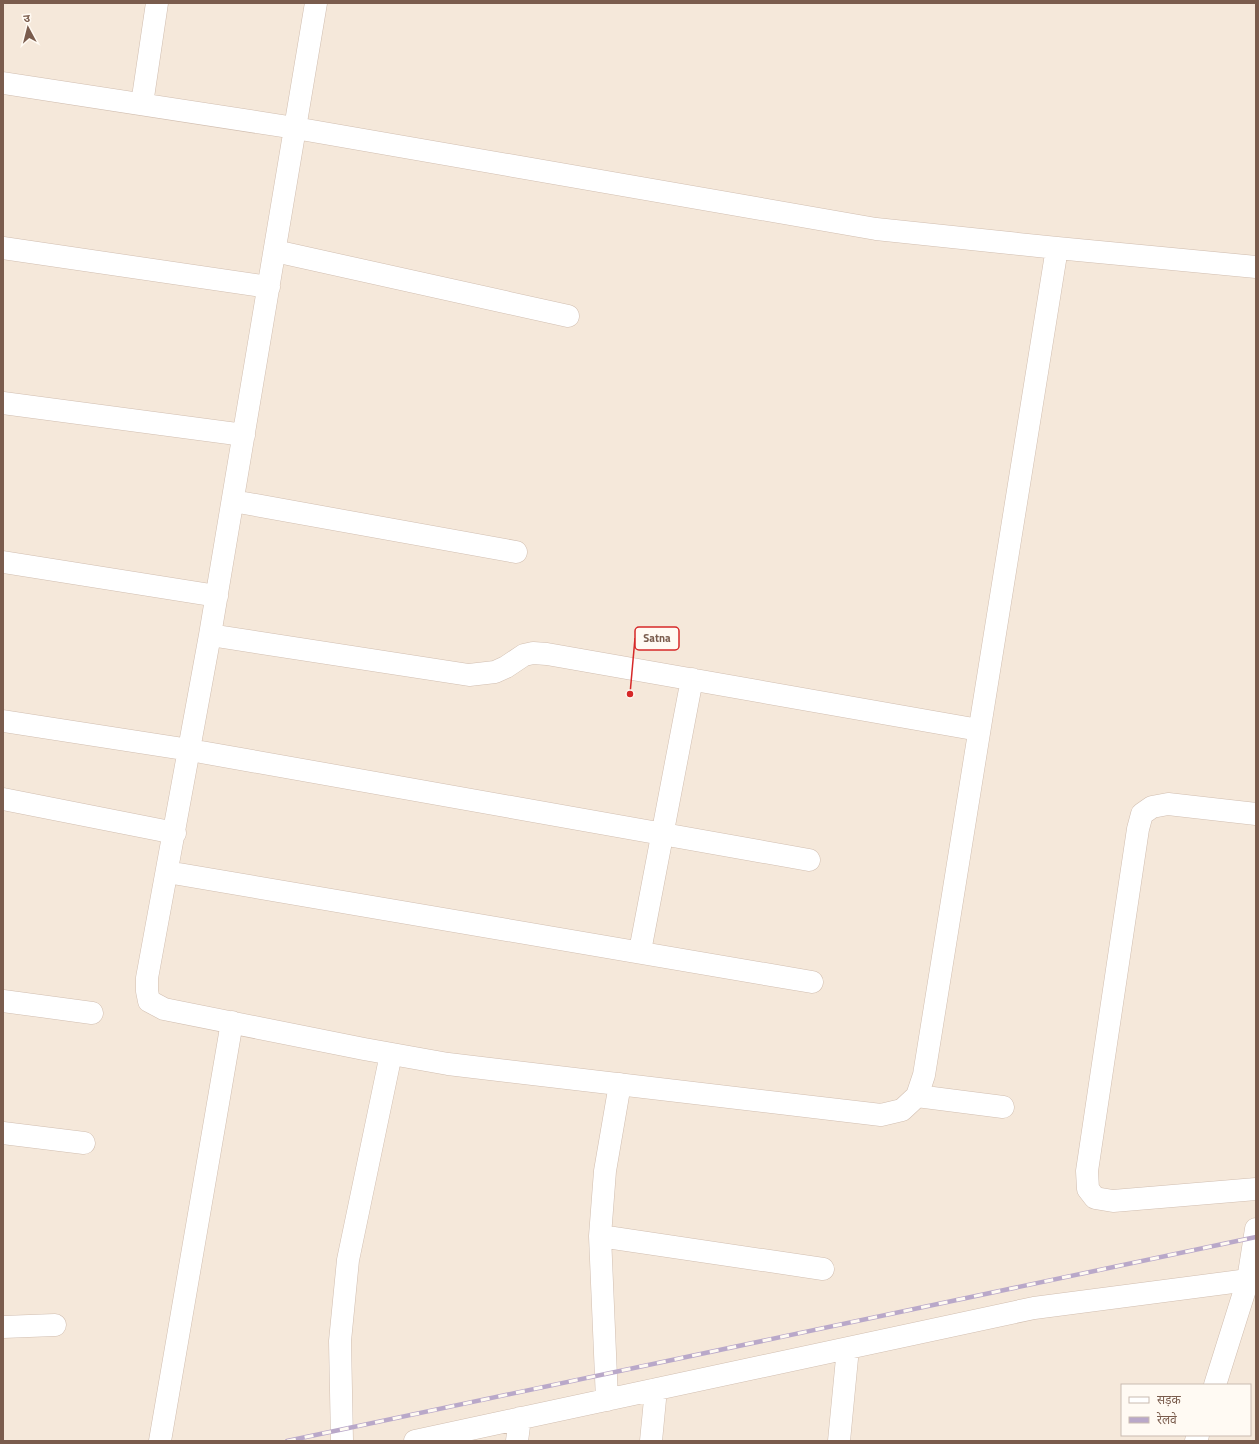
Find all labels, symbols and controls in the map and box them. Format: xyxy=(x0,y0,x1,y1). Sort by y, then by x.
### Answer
north arrow xyxy=(8,8,48,48)
text: उ xyxy=(23,10,32,26)
callout: Satna xyxy=(635,627,679,650)
text: Satna xyxy=(643,630,671,646)
legend xyxy=(1121,1384,1251,1436)
text: सड़क xyxy=(1157,1390,1182,1409)
text: रेलवे xyxy=(1157,1410,1177,1429)

